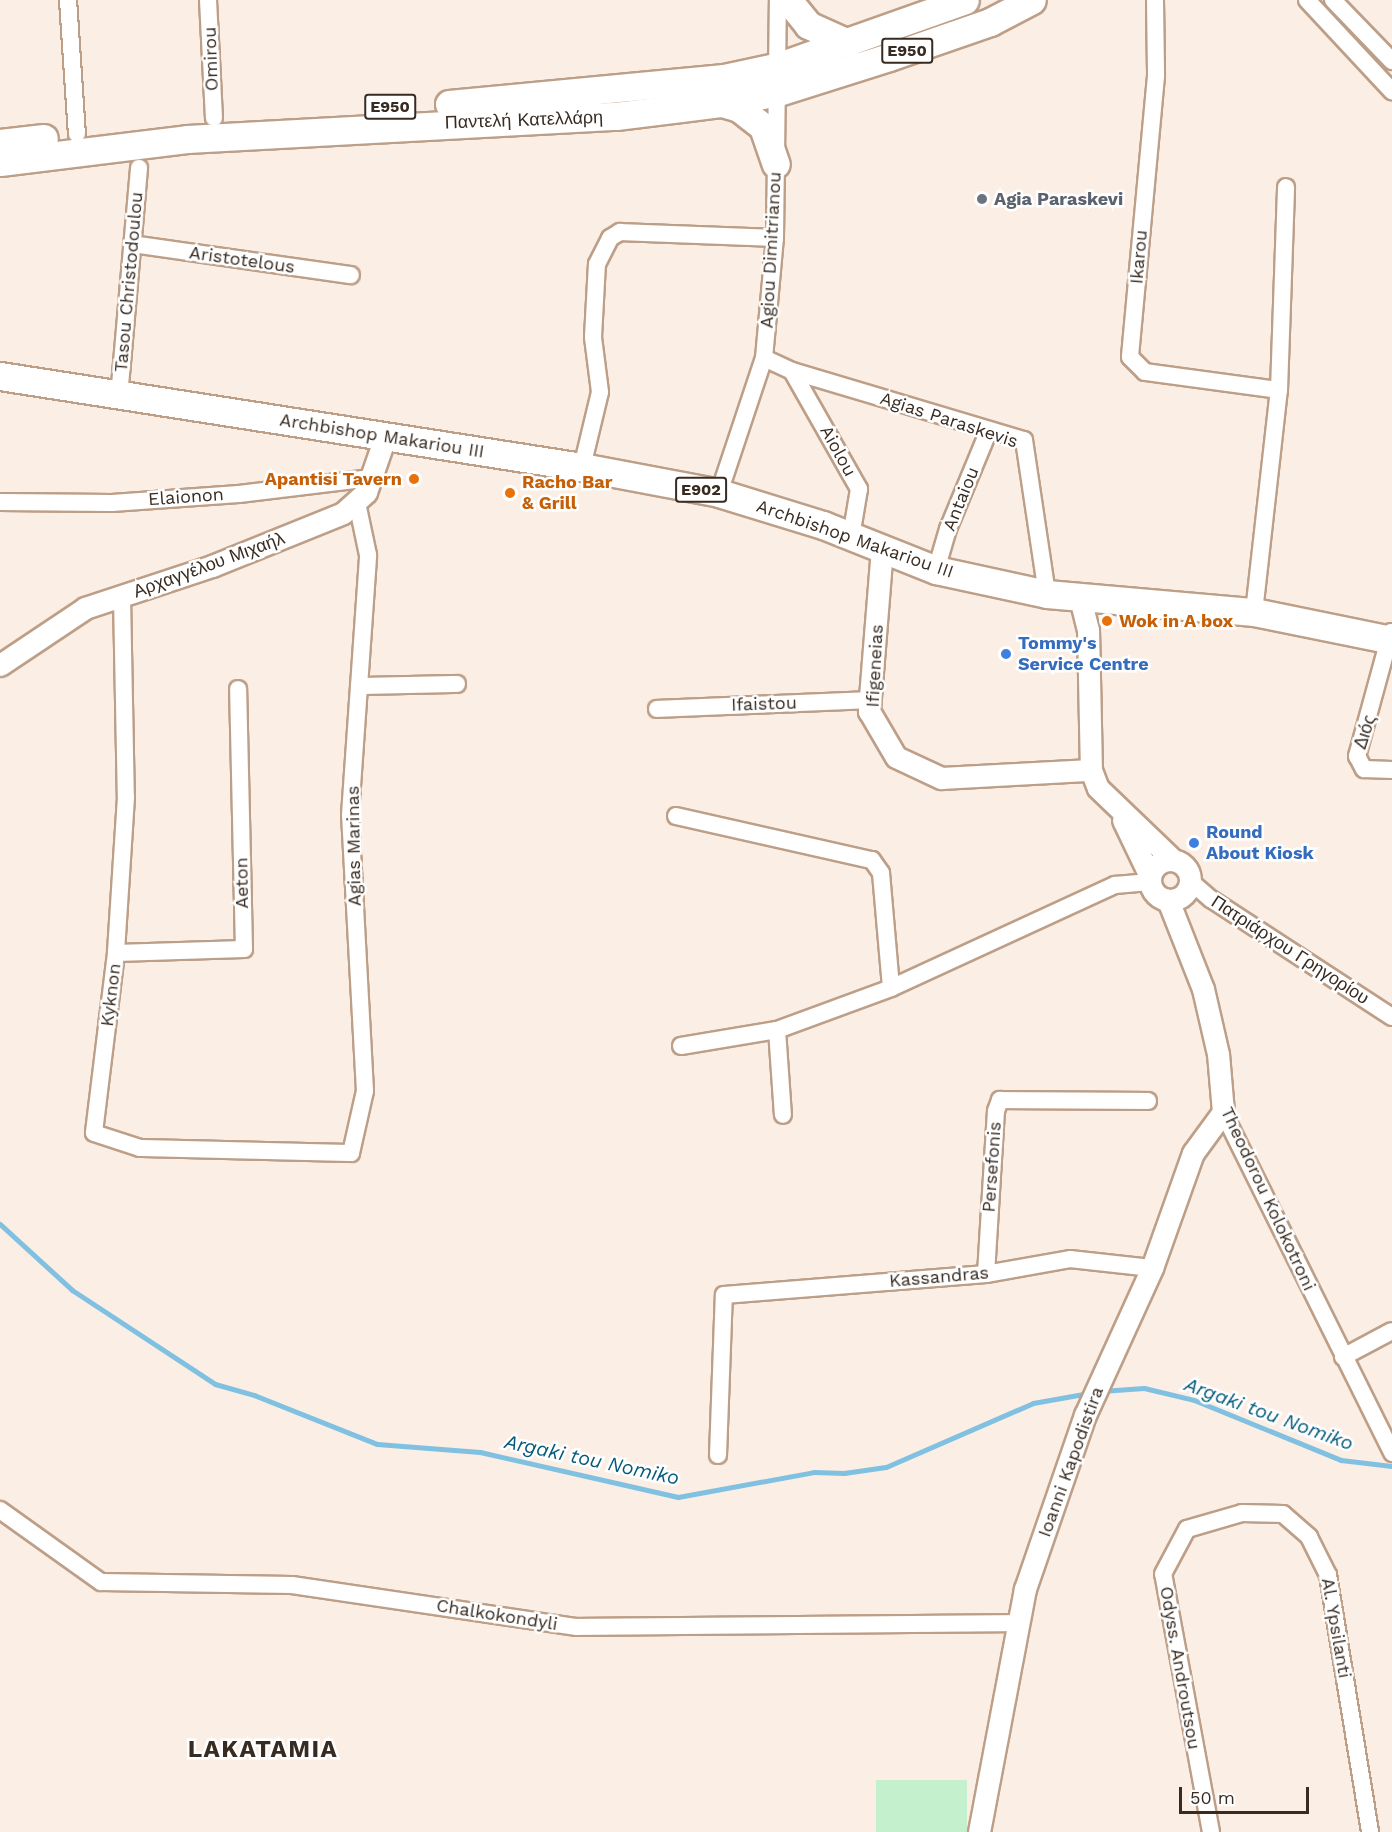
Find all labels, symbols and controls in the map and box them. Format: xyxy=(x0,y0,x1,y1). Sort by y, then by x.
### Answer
street label: Omirou xyxy=(199,27,223,91)
road number: E950 xyxy=(880,38,934,64)
road number: E950 xyxy=(363,94,417,120)
street label: Παντελή Κατελλάρη xyxy=(444,106,604,134)
street label: Agiou Dimitrianou xyxy=(756,171,786,329)
place label: Agia Paraskevi xyxy=(994,188,1123,210)
street label: Tasou Christodoulou xyxy=(110,191,148,373)
marker: Agia Paraskevi xyxy=(975,192,989,206)
street label: Ikarou xyxy=(1126,229,1152,285)
street label: Aristotelous xyxy=(188,242,296,278)
street label: Agias Paraskevis xyxy=(877,388,1021,452)
street label: Archbishop Makariou III xyxy=(278,409,486,463)
street label: Aiolou xyxy=(815,422,861,480)
street label: Antaiou xyxy=(938,464,984,534)
place label: Apantisi Tavern xyxy=(265,468,402,490)
marker: Apantisi Tavern xyxy=(407,472,421,486)
place label: Racho Bar & Grill xyxy=(522,472,613,514)
road number: E902 xyxy=(674,477,728,503)
street label: Elaionon xyxy=(147,484,225,510)
marker: Racho Bar & Grill xyxy=(503,486,517,500)
street label: Archbishop Makariou III xyxy=(754,495,956,583)
street label: Αρχαγγέλου Μιχαήλ xyxy=(130,528,288,602)
place label: Wok in A box xyxy=(1119,610,1234,632)
marker: Wok in A box xyxy=(1100,614,1114,628)
street label: Ifigeneias xyxy=(862,624,888,708)
place label: Tommy's Service Centre xyxy=(1018,633,1149,676)
marker: Tommy's Service Centre xyxy=(999,647,1013,661)
street label: Ifaistou xyxy=(731,692,797,716)
street label: Διός xyxy=(1349,712,1381,752)
street label: Agias Marinas xyxy=(342,786,366,906)
place label: Round About Kiosk xyxy=(1206,822,1314,864)
marker: Round About Kiosk xyxy=(1187,836,1201,850)
street label: Aeton xyxy=(231,857,253,909)
street label: Πατριάρχου Γρηγορίου xyxy=(1207,891,1373,1009)
street label: Kyknon xyxy=(96,962,126,1028)
street label: Theodorou Kolokotroni xyxy=(1216,1104,1320,1294)
street label: Persefonis xyxy=(978,1121,1006,1213)
street label: Kassandras xyxy=(888,1262,990,1292)
water label: Argaki tou Nomiko xyxy=(1181,1372,1357,1456)
street label: Ioanni Kapodistira xyxy=(1034,1384,1108,1540)
water label: Argaki tou Nomiko xyxy=(502,1430,682,1490)
street label: Al. Ypsilanti xyxy=(1316,1576,1356,1680)
street label: Odyss. Androutsou xyxy=(1155,1584,1205,1752)
street label: Chalkokondyli xyxy=(435,1595,559,1635)
district label: LAKATAMIA xyxy=(188,1736,338,1764)
scale bar xyxy=(1182,1775,1312,1813)
text: 50 m xyxy=(1190,1787,1235,1808)

